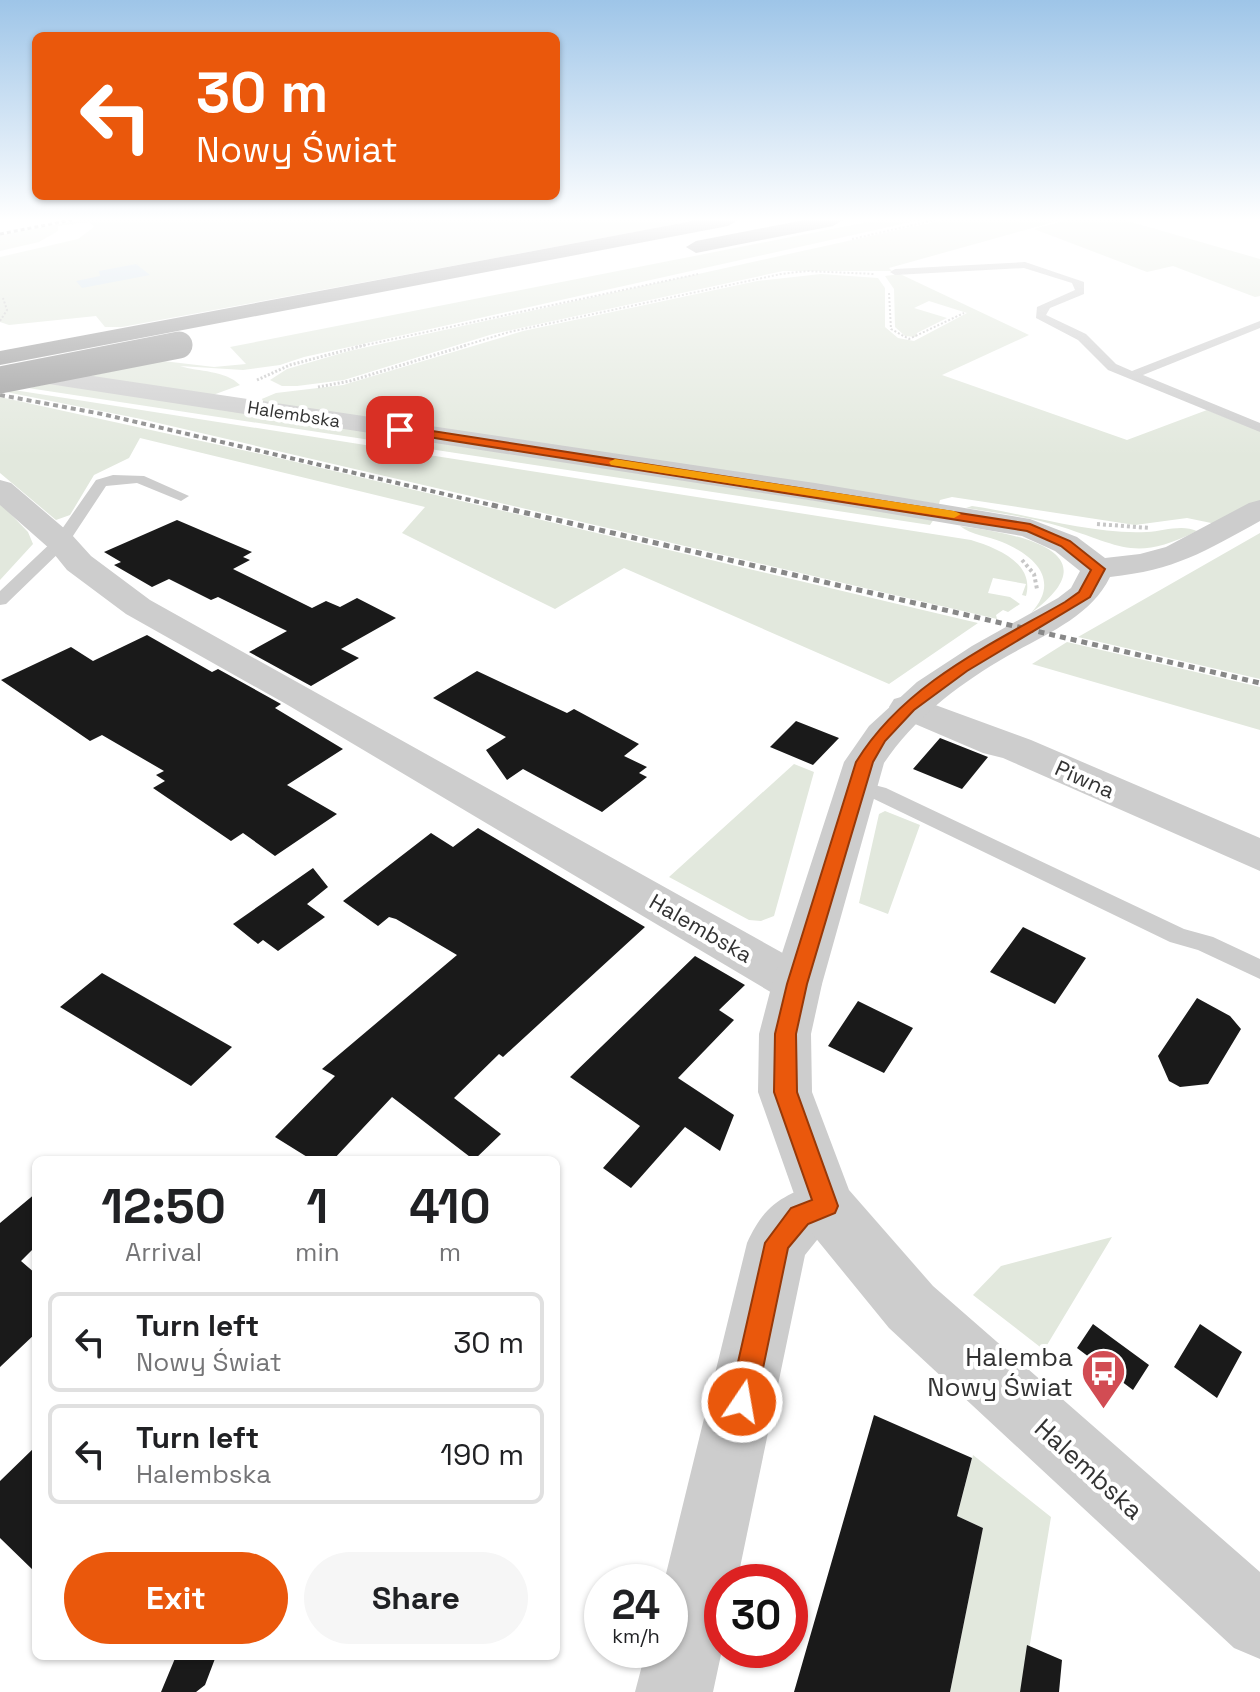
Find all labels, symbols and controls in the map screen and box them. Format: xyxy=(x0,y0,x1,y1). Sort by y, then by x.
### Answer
text: 30 m xyxy=(196,57,328,128)
icon: left xyxy=(64,64,168,168)
text: Nowy Świat xyxy=(196,127,398,173)
street label: Halembska xyxy=(246,395,342,433)
pin xyxy=(366,396,434,464)
icon: arrive xyxy=(378,408,422,452)
street label: Piwna xyxy=(1051,754,1120,805)
street label: Halembska xyxy=(644,887,758,969)
text: 12:50 xyxy=(101,1176,226,1237)
text: 1 xyxy=(307,1176,328,1237)
text: 410 xyxy=(409,1176,491,1237)
text: Arrival xyxy=(125,1235,202,1269)
text: min xyxy=(295,1235,340,1269)
text: m xyxy=(439,1235,461,1269)
text: Turn left xyxy=(136,1306,259,1345)
icon: left xyxy=(68,1320,112,1364)
text: 30 m xyxy=(453,1323,524,1362)
place label: Halemba Nowy Świat xyxy=(927,1340,1073,1404)
text: Nowy Świat xyxy=(136,1345,282,1379)
bus stop icon: Halemba Nowy Świat xyxy=(1080,1348,1128,1411)
position arrow xyxy=(700,1360,784,1444)
street label: Halembska xyxy=(1027,1411,1151,1527)
text: Turn left xyxy=(136,1418,259,1457)
icon: left xyxy=(68,1432,112,1476)
text: 190 m xyxy=(440,1435,524,1474)
text: Halembska xyxy=(136,1457,271,1491)
button: Exit xyxy=(64,1552,288,1644)
button: Share xyxy=(304,1552,528,1644)
speed limit sign: 30 xyxy=(704,1564,808,1668)
text: 24 xyxy=(612,1580,660,1631)
text: km/h xyxy=(612,1623,660,1649)

